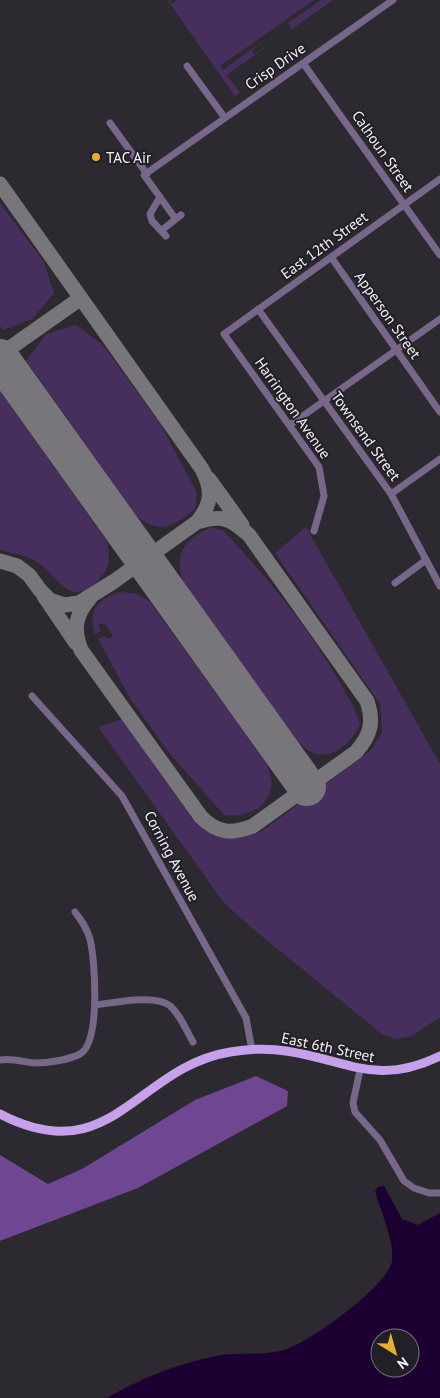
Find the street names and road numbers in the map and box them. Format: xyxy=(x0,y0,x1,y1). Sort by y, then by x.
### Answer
street label: Crisp Drive xyxy=(241,38,309,94)
street label: Calhoun Street xyxy=(348,107,418,195)
street label: East 12th Street xyxy=(277,207,371,283)
street label: Apperson Street xyxy=(351,268,425,362)
street label: Harrington Avenue xyxy=(251,354,335,462)
street label: Townsend Street xyxy=(327,388,405,484)
street label: Corning Avenue xyxy=(140,807,204,905)
street label: East 6th Street xyxy=(280,1028,376,1066)

